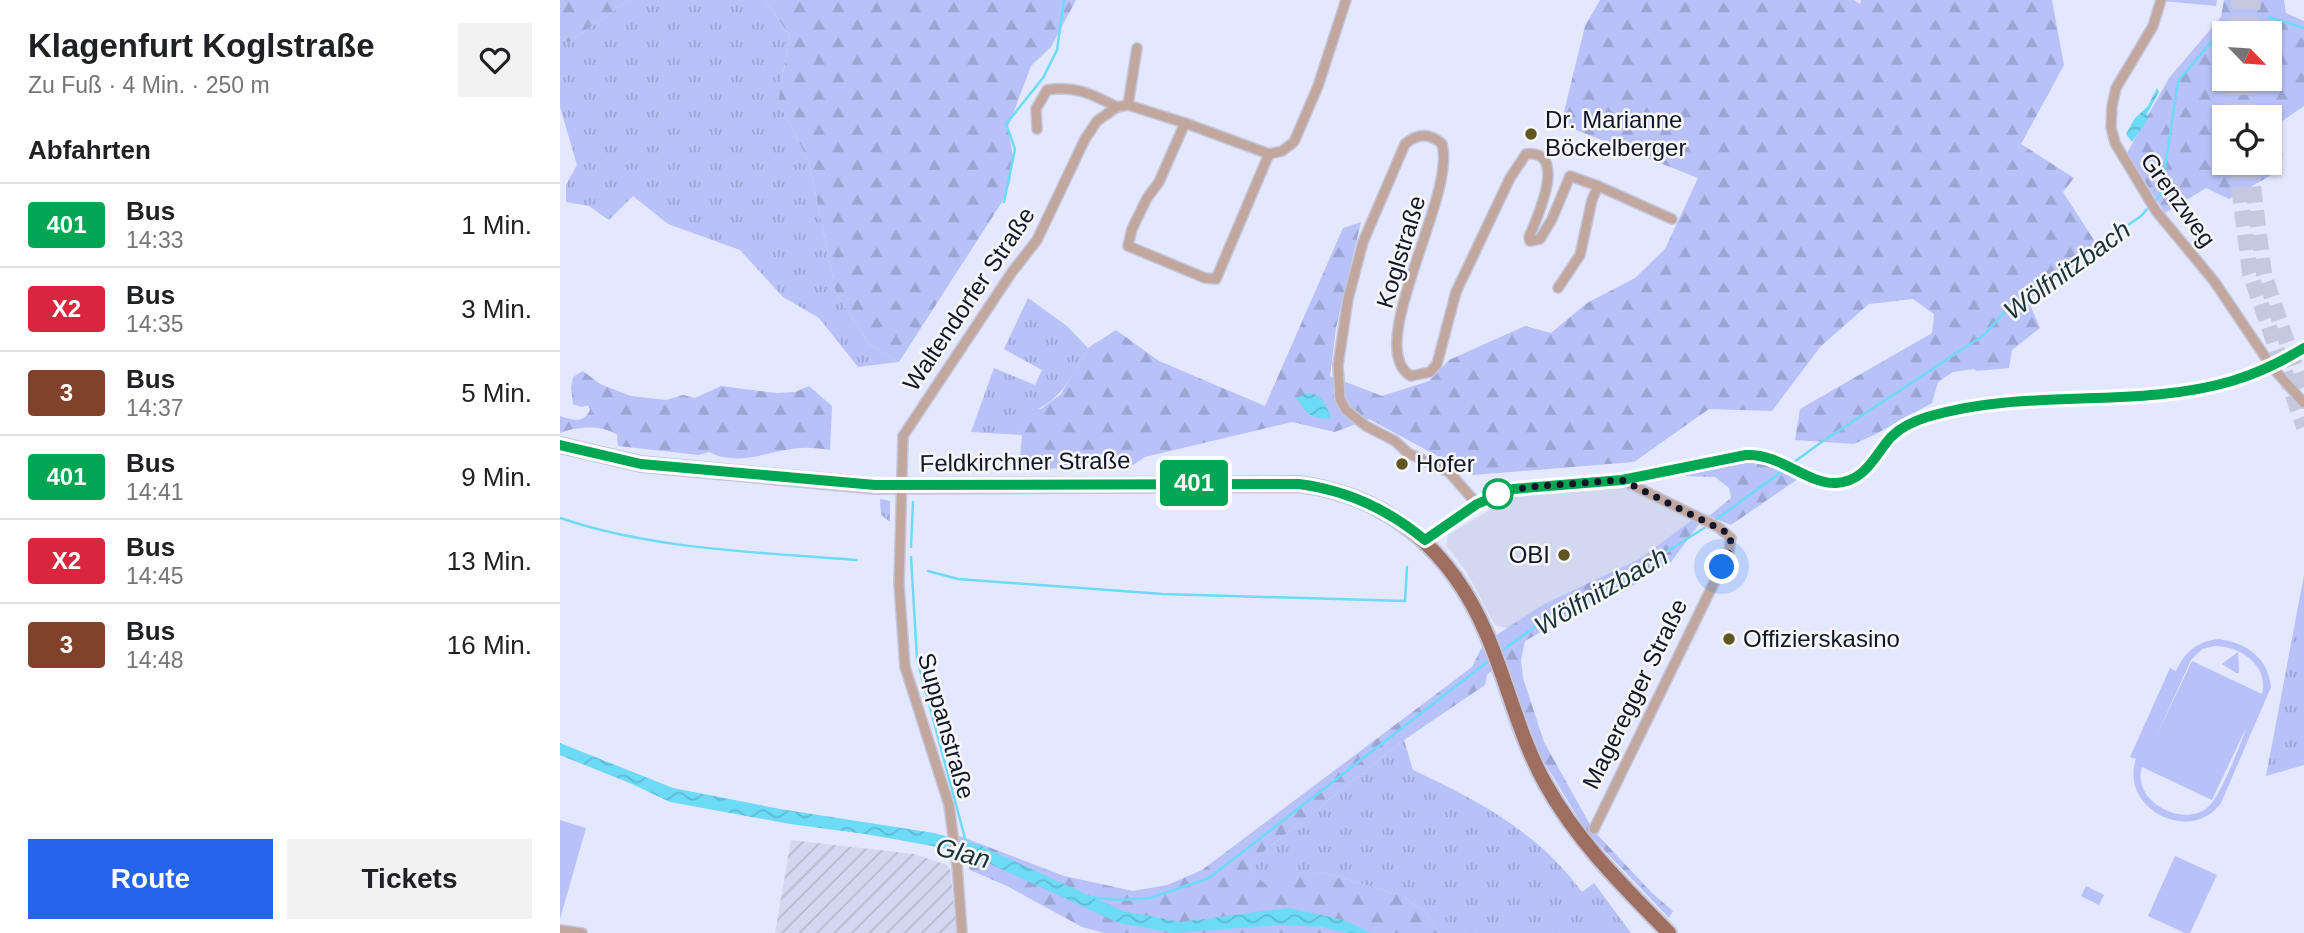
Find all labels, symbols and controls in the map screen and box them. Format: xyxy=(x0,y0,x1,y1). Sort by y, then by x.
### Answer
north arrow xyxy=(2212,21,2282,91)
map controls xyxy=(2212,21,2282,175)
button: heart xyxy=(458,23,532,97)
text: Klagenfurt Koglstraße xyxy=(28,27,375,64)
text: Zu Fuß · 4 Min. · 250 m xyxy=(28,72,270,98)
button: locate xyxy=(2212,105,2282,175)
place label: Dr. Marianne Böckelberger xyxy=(1545,106,1686,161)
marker: Dr. Marianne Böckelberger xyxy=(1523,126,1539,142)
text: Abfahrten xyxy=(28,135,151,165)
street label: Grenzweg xyxy=(2135,148,2221,252)
street label: Koglstraße xyxy=(1371,192,1430,311)
text: Bus xyxy=(126,196,175,226)
street label: Waltendorfer Straße xyxy=(897,202,1040,395)
text: 1 Min. xyxy=(461,210,532,240)
text: 401 xyxy=(46,211,87,238)
water label: Wölfnitzbach xyxy=(1998,214,2136,326)
text: 14:33 xyxy=(126,227,184,253)
text: Bus xyxy=(126,280,175,310)
text: 3 Min. xyxy=(461,294,532,324)
text: X2 xyxy=(52,295,81,322)
text: 14:35 xyxy=(126,311,184,337)
text: Bus xyxy=(126,364,175,394)
text: 5 Min. xyxy=(461,378,532,408)
text: 3 xyxy=(60,379,73,406)
text: 14:37 xyxy=(126,395,184,421)
street label: Feldkirchner Straße xyxy=(919,446,1131,477)
text: Bus xyxy=(126,448,175,478)
place label: Hofer xyxy=(1416,450,1475,477)
marker: Hofer xyxy=(1394,456,1410,472)
line badge: 401 xyxy=(1154,460,1234,506)
text: 9 Min. xyxy=(461,462,532,492)
text: 401 xyxy=(46,463,87,490)
text: 401 xyxy=(1174,469,1214,496)
text: 14:41 xyxy=(126,479,184,505)
unlabelled marker xyxy=(1483,479,1513,509)
text: Bus xyxy=(126,532,175,562)
place label: OBI xyxy=(1509,541,1550,568)
water label: Wölfnitzbach xyxy=(1529,541,1673,641)
text: 13 Min. xyxy=(447,546,532,576)
text: X2 xyxy=(52,547,81,574)
marker: OBI xyxy=(1556,547,1572,563)
your location xyxy=(1704,549,1739,584)
text: 14:45 xyxy=(126,563,184,589)
street label: Mageregger Straße xyxy=(1577,594,1692,793)
text: Bus xyxy=(126,616,175,646)
place label: Offizierskasino xyxy=(1743,625,1900,652)
text: 16 Min. xyxy=(447,630,532,660)
text: 3 xyxy=(60,631,73,658)
marker: Offizierskasino xyxy=(1721,631,1737,647)
text: 14:48 xyxy=(126,647,184,673)
street label: Suppanstraße xyxy=(913,650,980,802)
water label: Glan xyxy=(933,831,993,875)
button: Route xyxy=(28,839,273,919)
button: Tickets xyxy=(287,839,532,919)

